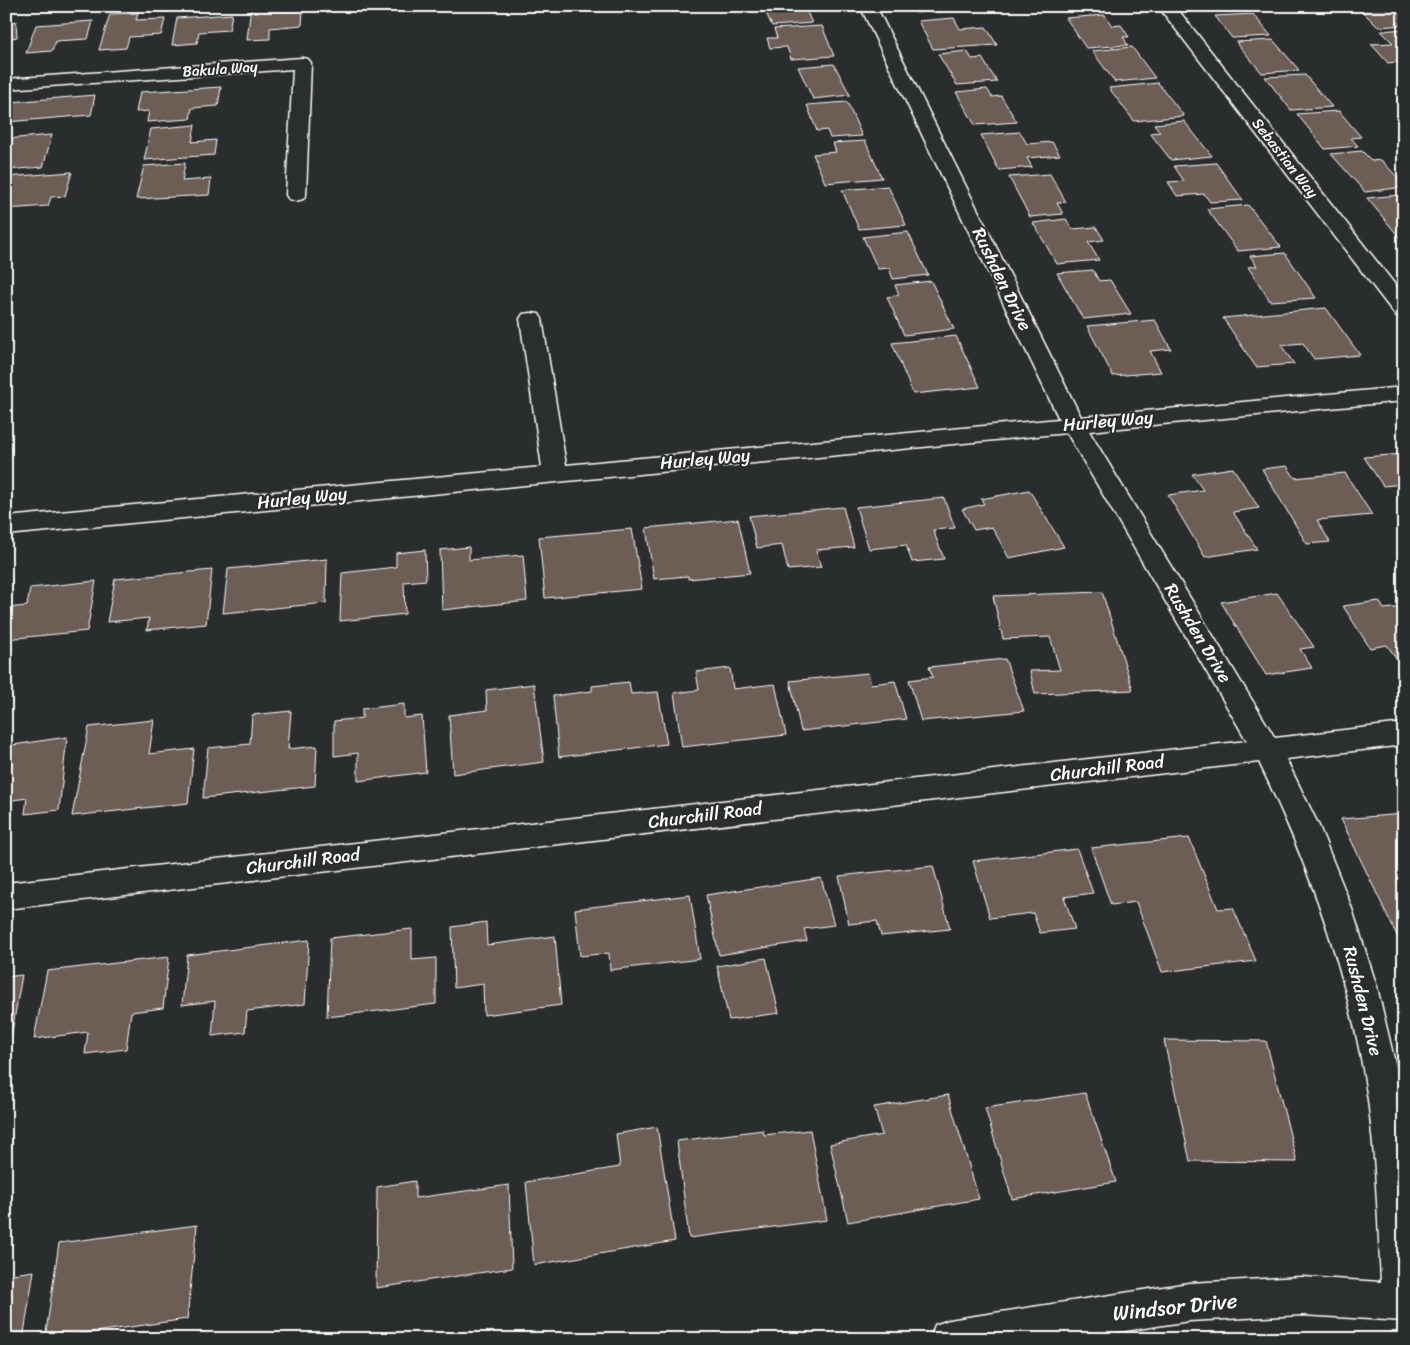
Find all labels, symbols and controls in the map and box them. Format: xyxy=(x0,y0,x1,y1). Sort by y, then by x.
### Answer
street label: Bakula Way xyxy=(181,53,259,85)
street label: Sebastian Way xyxy=(1245,112,1325,204)
street label: Rushden Drive xyxy=(963,222,1041,336)
street label: Hurley Way xyxy=(1062,401,1155,441)
street label: Hurley Way xyxy=(659,439,752,479)
street label: Hurley Way xyxy=(255,477,349,519)
street label: Rushden Drive xyxy=(1155,577,1241,689)
street label: Churchill Road xyxy=(1048,745,1167,791)
street label: Churchill Road xyxy=(646,792,765,838)
street label: Churchill Road xyxy=(244,838,363,884)
street label: Rushden Drive xyxy=(1334,943,1392,1059)
street label: Windsor Drive xyxy=(1111,1282,1239,1332)

